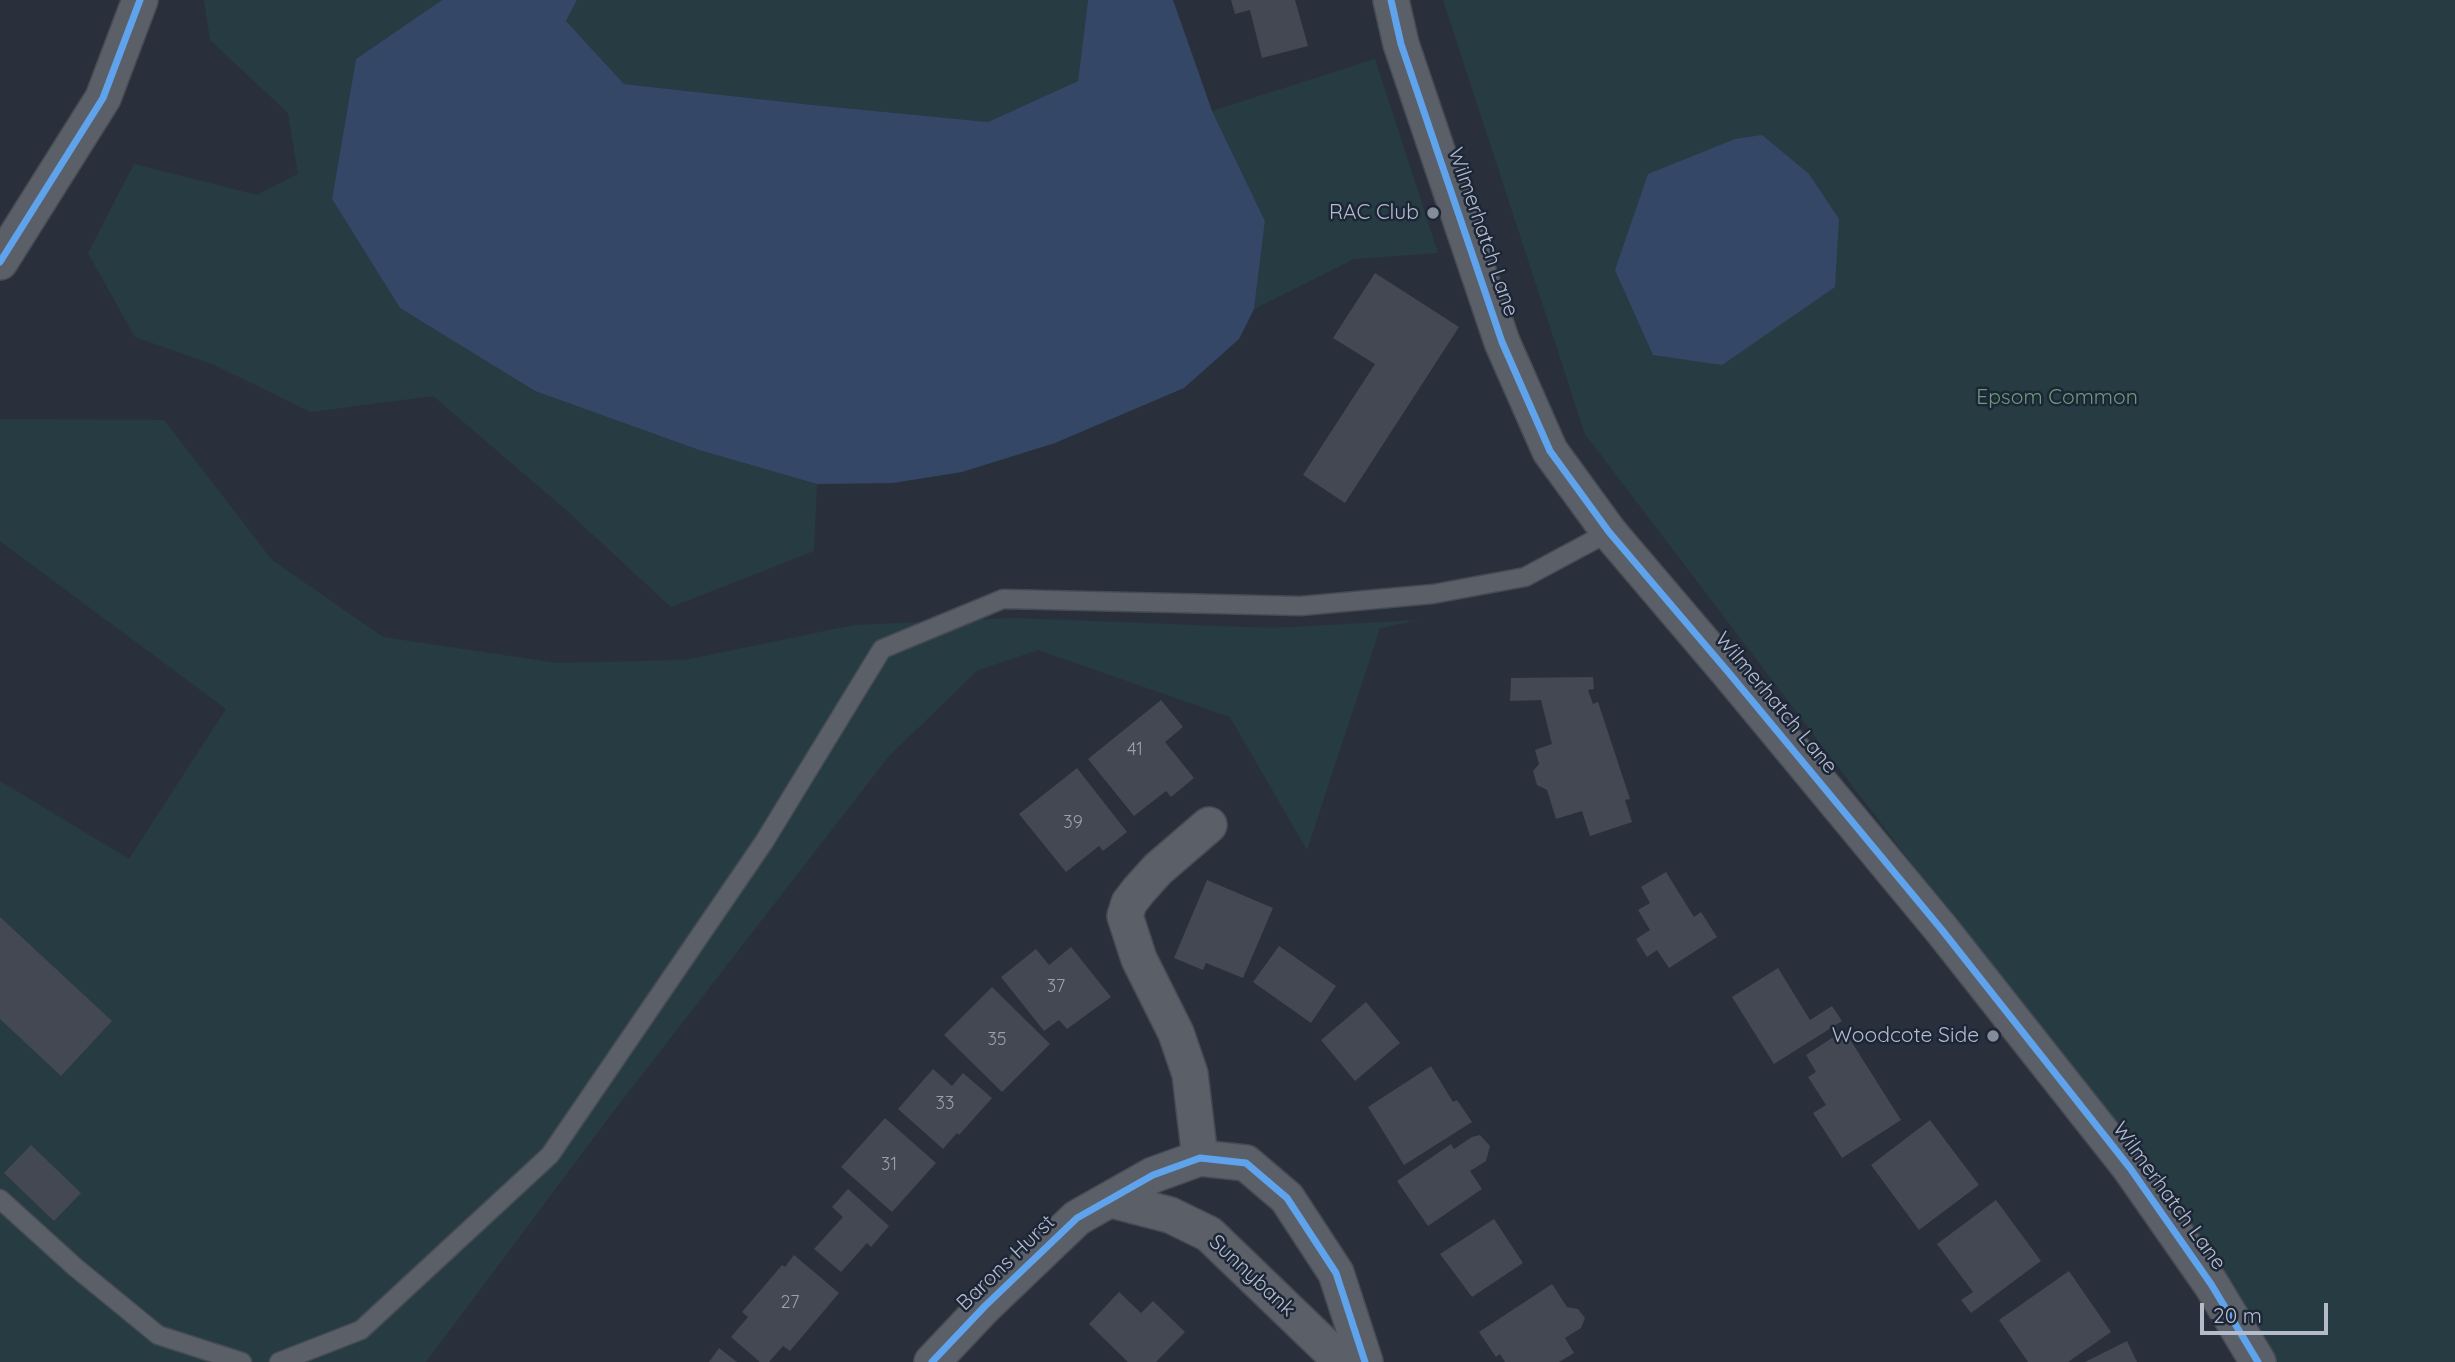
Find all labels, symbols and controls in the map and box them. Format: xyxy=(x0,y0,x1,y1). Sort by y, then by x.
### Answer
street label: Wilmerhatch Lane xyxy=(1442,144,1524,320)
place label: RAC Club xyxy=(1329,200,1419,226)
marker: RAC Club xyxy=(1425,205,1441,221)
park label: Epsom Common xyxy=(1976,385,2138,411)
street label: Wilmerhatch Lane xyxy=(1710,627,1842,779)
house number: 41 xyxy=(1127,739,1143,761)
house number: 39 xyxy=(1063,812,1083,834)
house number: 37 xyxy=(1047,976,1065,998)
place label: Woodcote Side xyxy=(1832,1023,1979,1049)
marker: Woodcote Side xyxy=(1985,1028,2001,1044)
house number: 35 xyxy=(987,1029,1007,1051)
house number: 33 xyxy=(936,1093,954,1115)
street label: Wilmerhatch Lane xyxy=(2107,1117,2231,1275)
house number: 31 xyxy=(881,1154,897,1176)
street label: Barons Hurst xyxy=(952,1210,1060,1316)
street label: Sunnybank xyxy=(1204,1230,1300,1322)
scale bar xyxy=(2203,1288,2331,1332)
house number: 27 xyxy=(781,1292,799,1314)
text: 20 m xyxy=(2213,1302,2262,1328)

